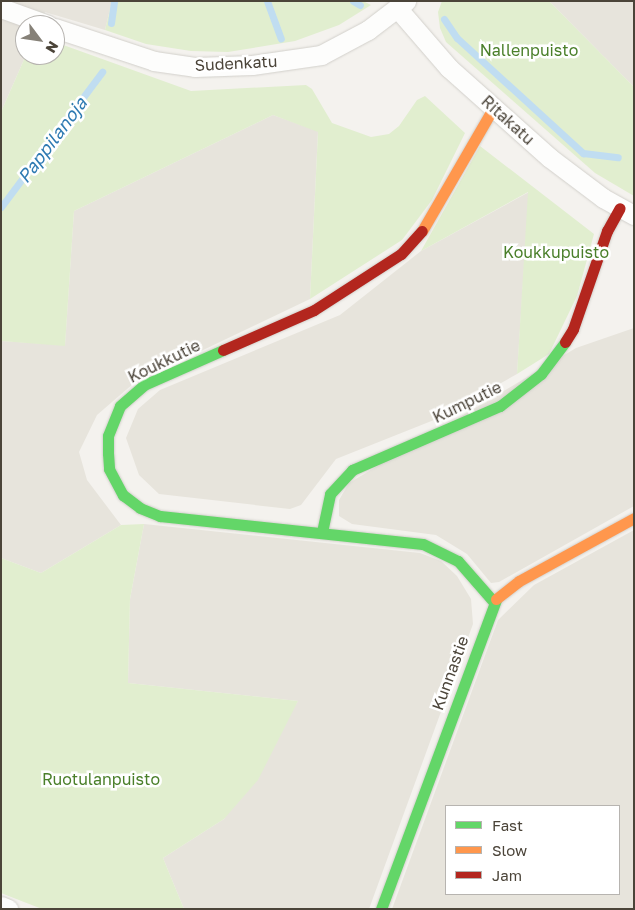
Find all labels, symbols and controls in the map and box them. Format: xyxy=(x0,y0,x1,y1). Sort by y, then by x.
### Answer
north arrow xyxy=(15,15,65,65)
text: N xyxy=(42,39,62,56)
park label: Nallenpuisto xyxy=(480,40,578,60)
street label: Sudenkatu xyxy=(194,51,278,75)
street label: Ritakatu xyxy=(478,91,538,149)
water label: Pappilanoja xyxy=(13,93,91,187)
park label: Koukkupuisto xyxy=(503,242,609,262)
street label: Koukkutie xyxy=(125,335,203,387)
street label: Kumputie xyxy=(430,377,504,427)
street label: Kunnastie xyxy=(428,633,472,713)
park label: Ruotulanpuisto xyxy=(42,769,160,789)
legend xyxy=(445,805,620,895)
text: Fast xyxy=(492,816,523,834)
text: Slow xyxy=(492,841,527,859)
text: Jam xyxy=(492,866,522,884)

